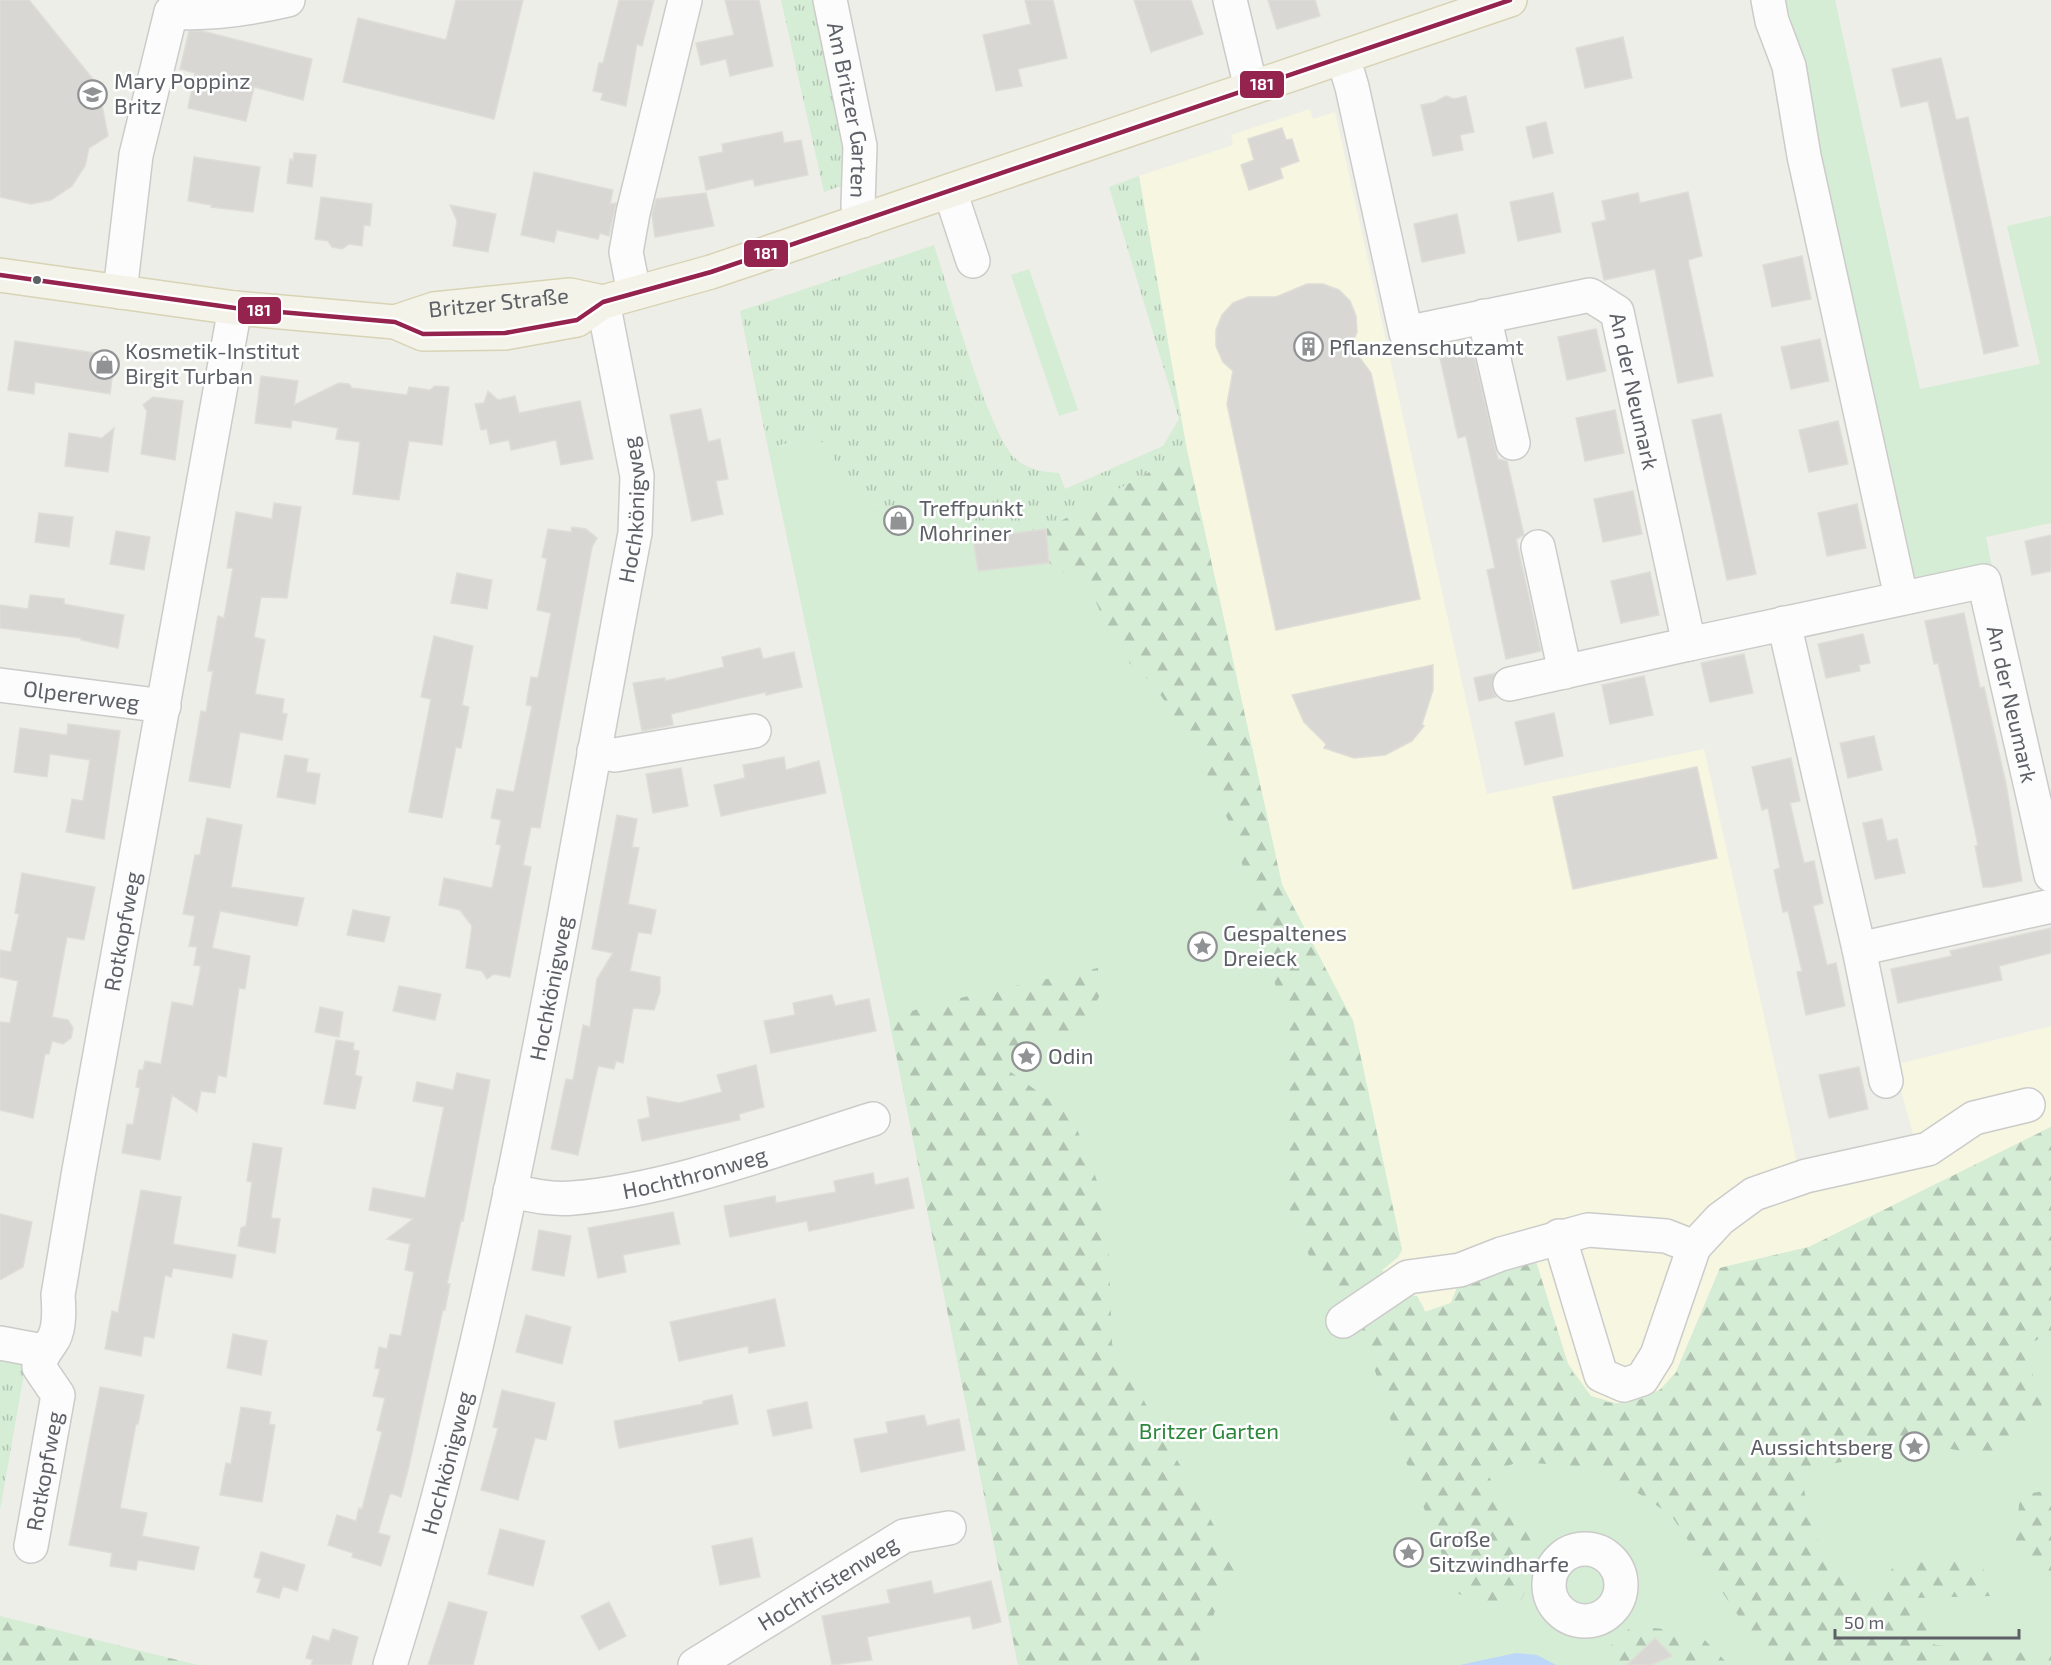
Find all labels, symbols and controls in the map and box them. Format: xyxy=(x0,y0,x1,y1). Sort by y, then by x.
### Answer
street label: Am Britzer Garten xyxy=(823,20,874,199)
place label: Mary Poppinz Britz xyxy=(114,67,251,118)
line badge: 181 xyxy=(1239,70,1285,99)
text: 181 xyxy=(1250,74,1274,93)
school or university icon: Mary Poppinz Britz xyxy=(77,78,109,110)
line badge: 181 xyxy=(743,239,789,268)
text: 181 xyxy=(754,243,778,262)
unlabelled marker xyxy=(31,274,43,286)
street label: Britzer Straße xyxy=(427,281,570,322)
line badge: 181 xyxy=(237,296,282,325)
text: 181 xyxy=(247,300,271,319)
street label: An der Neumark xyxy=(1605,310,1665,472)
building icon: Pflanzenschutzamt xyxy=(1292,331,1324,363)
place label: Pflanzenschutzamt xyxy=(1329,333,1524,359)
place label: Kosmetik-Institut Birgit Turban xyxy=(125,337,300,388)
shop icon: Kosmetik-Institut Birgit Turban xyxy=(88,348,120,380)
street label: Hochkönigweg xyxy=(612,435,649,585)
place label: Treffpunkt Mohriner xyxy=(919,494,1023,545)
shop icon: Treffpunkt Mohriner xyxy=(882,505,914,537)
street label: An der Neumark xyxy=(1983,623,2044,785)
street label: Olpererweg xyxy=(22,674,141,715)
street label: Rotkopfweg xyxy=(98,869,145,993)
street label: Hochkönigweg xyxy=(523,914,576,1063)
place label: Gespaltenes Dreieck xyxy=(1223,919,1347,970)
place icon: Gespaltenes Dreieck xyxy=(1186,930,1218,962)
place icon: Odin xyxy=(1011,1040,1043,1072)
place label: Odin xyxy=(1048,1042,1094,1068)
street label: Hochthronweg xyxy=(620,1140,770,1203)
street label: Hochkönigweg xyxy=(415,1388,477,1537)
street label: Rotkopfweg xyxy=(20,1409,67,1533)
park label: Britzer Garten xyxy=(1139,1417,1279,1443)
place icon: Aussichtsberg xyxy=(1898,1431,1930,1463)
place label: Aussichtsberg xyxy=(1751,1433,1893,1459)
place label: Große Sitzwindharfe xyxy=(1429,1525,1569,1576)
street label: Hochtristenweg xyxy=(752,1529,902,1635)
place icon: Große Sitzwindharfe xyxy=(1392,1536,1424,1568)
scale bar xyxy=(1835,1602,2020,1640)
text: 50 m xyxy=(1844,1611,1884,1633)

